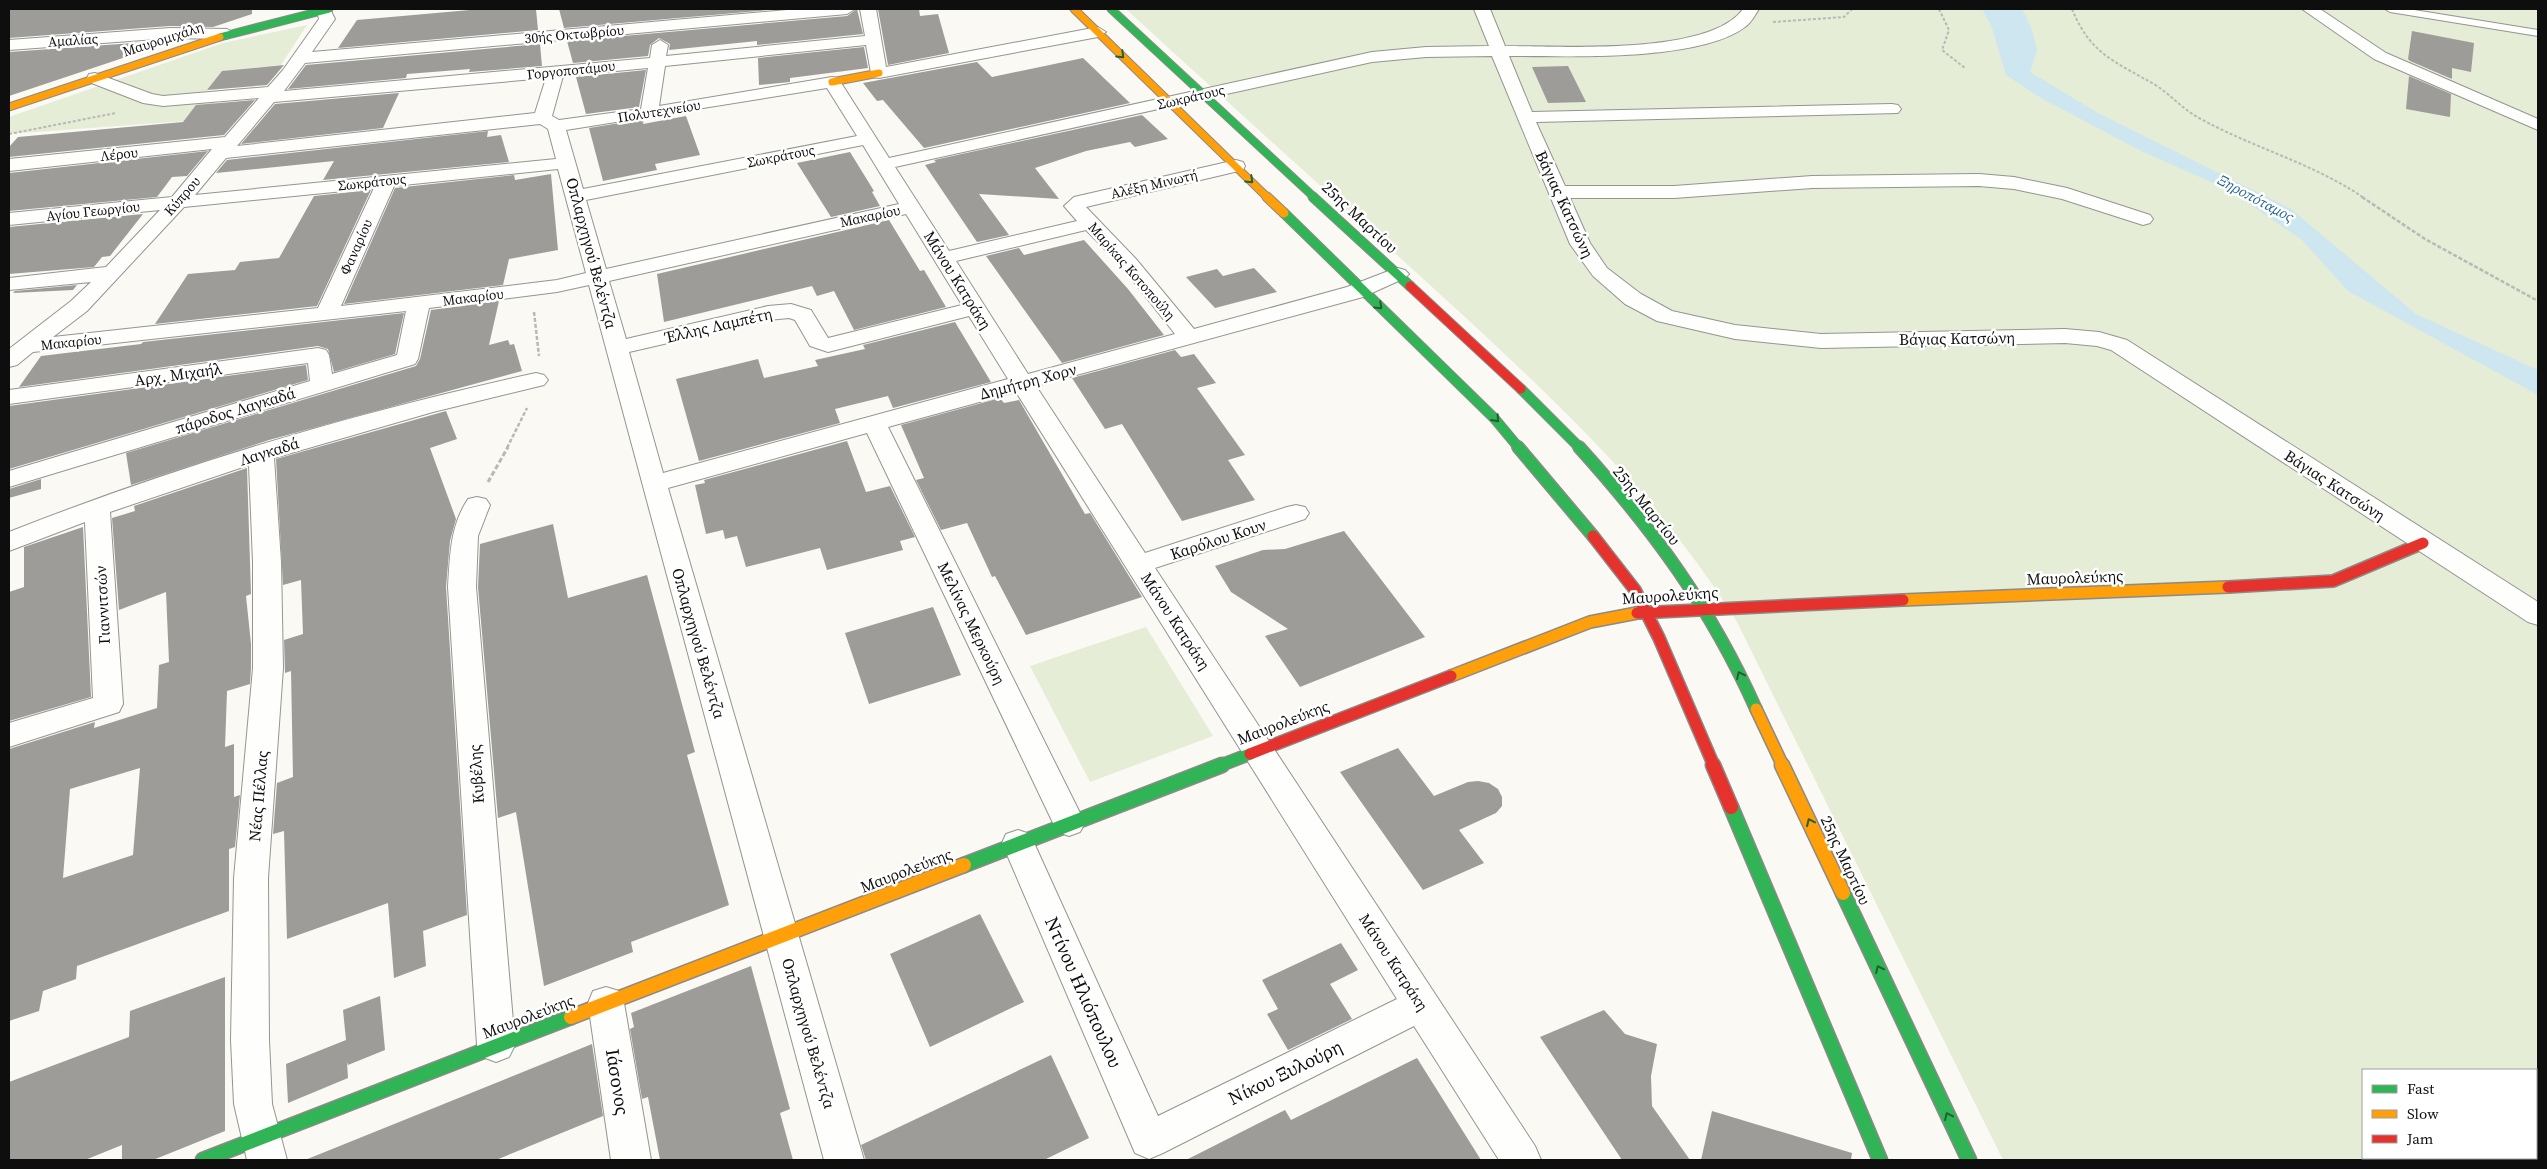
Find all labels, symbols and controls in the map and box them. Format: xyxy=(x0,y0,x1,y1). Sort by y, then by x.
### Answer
street label: Μαυρομιχάλη xyxy=(120,17,206,61)
street label: 30ής Οκτωβρίου xyxy=(523,20,625,48)
street label: Αμαλίας xyxy=(47,28,99,52)
one-way arrow xyxy=(1116,49,1125,58)
street label: Γοργοποτάμου xyxy=(526,55,616,85)
street label: Σωκράτους xyxy=(1155,80,1227,114)
street label: Πολυτεχνείου xyxy=(616,95,702,127)
street label: Σωκράτους xyxy=(746,140,816,172)
street label: Λέρου xyxy=(99,142,139,166)
street label: Βάγιας Κατσώνη xyxy=(1531,147,1599,261)
street label: Αλέξη Μινωτή xyxy=(1109,164,1199,204)
street label: Σωκράτους xyxy=(337,168,407,196)
water label: Ξηροπόταμος xyxy=(2214,169,2299,227)
street label: Κύπρου xyxy=(159,172,205,220)
one-way arrow xyxy=(1245,174,1254,183)
street label: Οπλαρχηγού Βελέντζα xyxy=(561,175,623,331)
street label: 25ης Μαρτίου xyxy=(1317,176,1403,258)
street label: Αγίου Γεωργίου xyxy=(45,196,141,226)
street label: Μακαρίου xyxy=(838,200,902,232)
street label: Φαναρίου xyxy=(335,216,377,278)
street label: Μαρίκας Κοτοπούλη xyxy=(1084,218,1180,324)
street label: Μάνου Κατράκη xyxy=(919,227,997,333)
street label: Μακαρίου xyxy=(441,283,505,311)
one-way arrow xyxy=(1374,300,1383,309)
street label: Έλλης Λαμπέτη xyxy=(661,302,774,348)
street label: Βάγιας Κατσώνη xyxy=(1899,326,2015,350)
street label: Μακαρίου xyxy=(40,329,102,355)
street label: Αρχ. Μιχαήλ xyxy=(133,357,224,391)
street label: Δημήτρη Χορν xyxy=(977,357,1079,404)
street label: πάροδος Λαγκαδά xyxy=(172,381,298,439)
one-way arrow xyxy=(1490,414,1499,423)
street label: Λαγκαδά xyxy=(236,431,302,470)
street label: Βάγιας Κατσώνη xyxy=(2280,444,2390,526)
street label: 25ης Μαρτίου xyxy=(1608,461,1686,549)
street label: Καρόλου Κουν xyxy=(1167,513,1269,565)
street label: Μελίνας Μερκούρη xyxy=(933,558,1011,688)
street label: Μαυρολεύκης xyxy=(2026,564,2124,590)
street label: Γιαννιτσών xyxy=(89,565,115,645)
street label: Οπλαρχηγού Βελέντζα xyxy=(667,565,731,721)
street label: Μάνου Κατράκη xyxy=(1136,568,1216,674)
street label: Μαυρολεύκης xyxy=(1621,581,1719,609)
one-way arrow xyxy=(1736,671,1747,680)
street label: Μαυρολεύκης xyxy=(1234,694,1332,750)
street label: Κυβέλης xyxy=(463,744,489,804)
street label: Νέας Πέλλας xyxy=(243,750,273,842)
street label: 25ης Μαρτίου xyxy=(1816,812,1876,908)
one-way arrow xyxy=(1805,818,1816,827)
street label: Μαυρολεύκης xyxy=(857,842,955,898)
street label: Μάνου Κατράκη xyxy=(1354,909,1434,1015)
street label: Ντίνου Ηλιόπουλου xyxy=(1039,912,1129,1072)
street label: Οπλαρχηγού Βελέντζα xyxy=(777,955,841,1111)
one-way arrow xyxy=(1875,965,1885,974)
street label: Μαυρολεύκης xyxy=(479,988,577,1044)
street label: Νίκου Ξυλούρη xyxy=(1224,1033,1346,1111)
street label: Ιάσoνος xyxy=(600,1047,636,1117)
legend xyxy=(2362,1069,2537,1159)
text: Fast xyxy=(2407,1078,2434,1099)
text: Slow xyxy=(2407,1103,2439,1124)
one-way arrow xyxy=(1944,1112,1954,1121)
text: Jam xyxy=(2406,1128,2434,1149)

